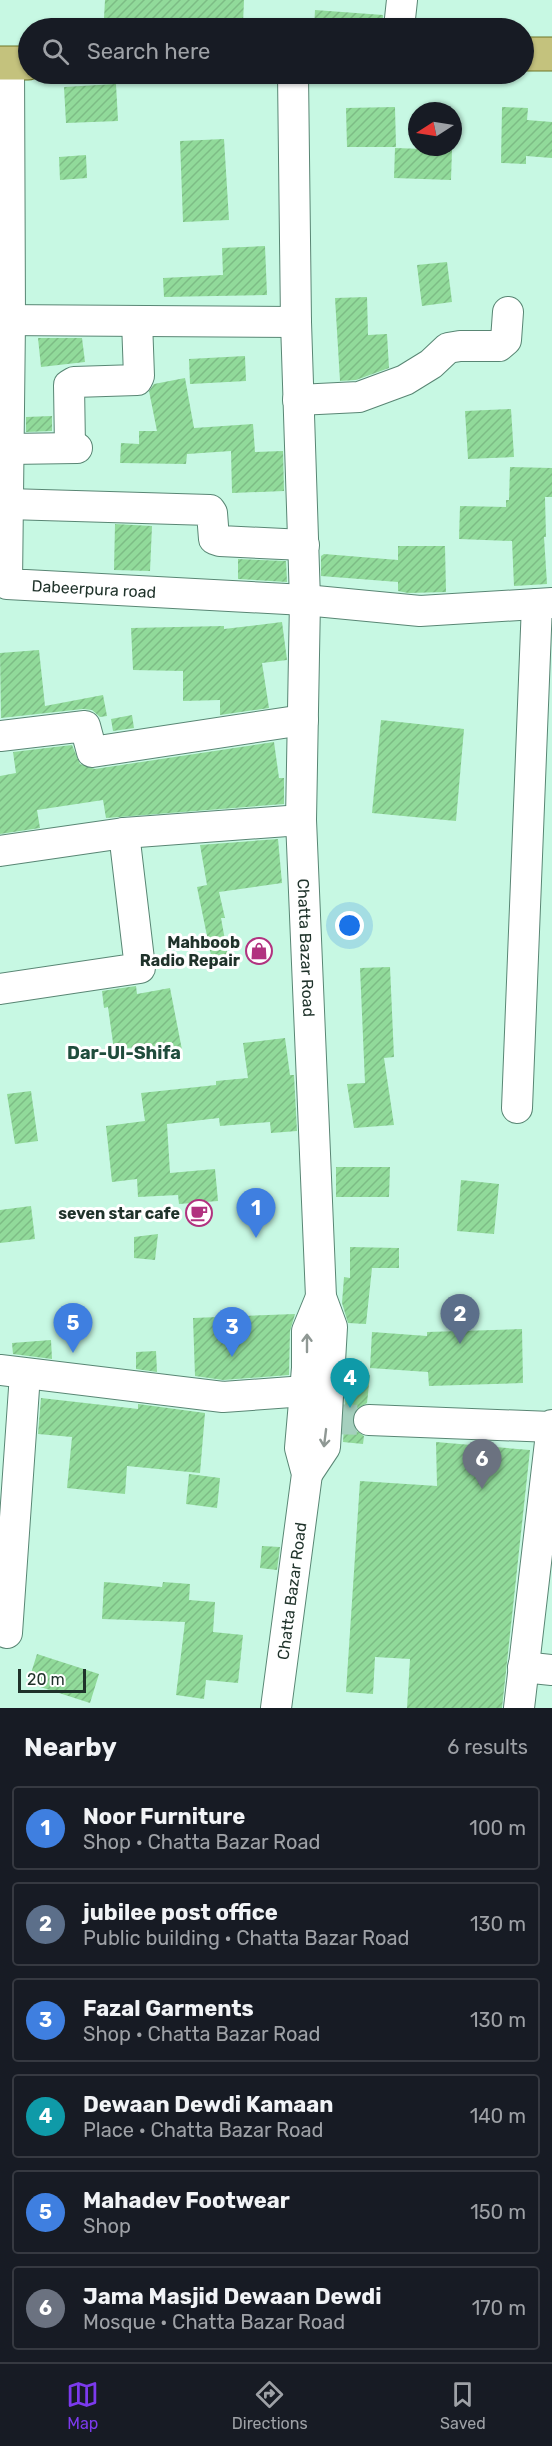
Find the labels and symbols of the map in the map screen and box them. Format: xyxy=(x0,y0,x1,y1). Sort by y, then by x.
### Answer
north arrow xyxy=(408,102,462,156)
street label: Dabeerpura road xyxy=(31,576,157,602)
street label: Chatta Bazar Road xyxy=(293,878,318,1017)
your location xyxy=(335,911,364,940)
place label: Mahboob Radio Repair xyxy=(140,933,241,970)
shop icon: Mahboob Radio Repair xyxy=(244,936,274,966)
district label: Dar-Ul-Shifa xyxy=(67,1042,181,1064)
pin: 1 xyxy=(236,1188,276,1238)
cafe icon: seven star cafe xyxy=(184,1198,214,1228)
place label: seven star cafe xyxy=(58,1204,180,1223)
pin: 2 xyxy=(440,1294,480,1344)
pin: 5 xyxy=(54,1304,92,1353)
pin: 3 xyxy=(212,1308,252,1357)
one-way arrow xyxy=(301,1333,313,1353)
pin: 4 xyxy=(330,1358,370,1408)
one-way arrow xyxy=(320,1427,331,1447)
pin: 6 xyxy=(462,1440,502,1489)
street label: Chatta Bazar Road xyxy=(273,1521,311,1661)
scale bar xyxy=(18,1666,86,1694)

